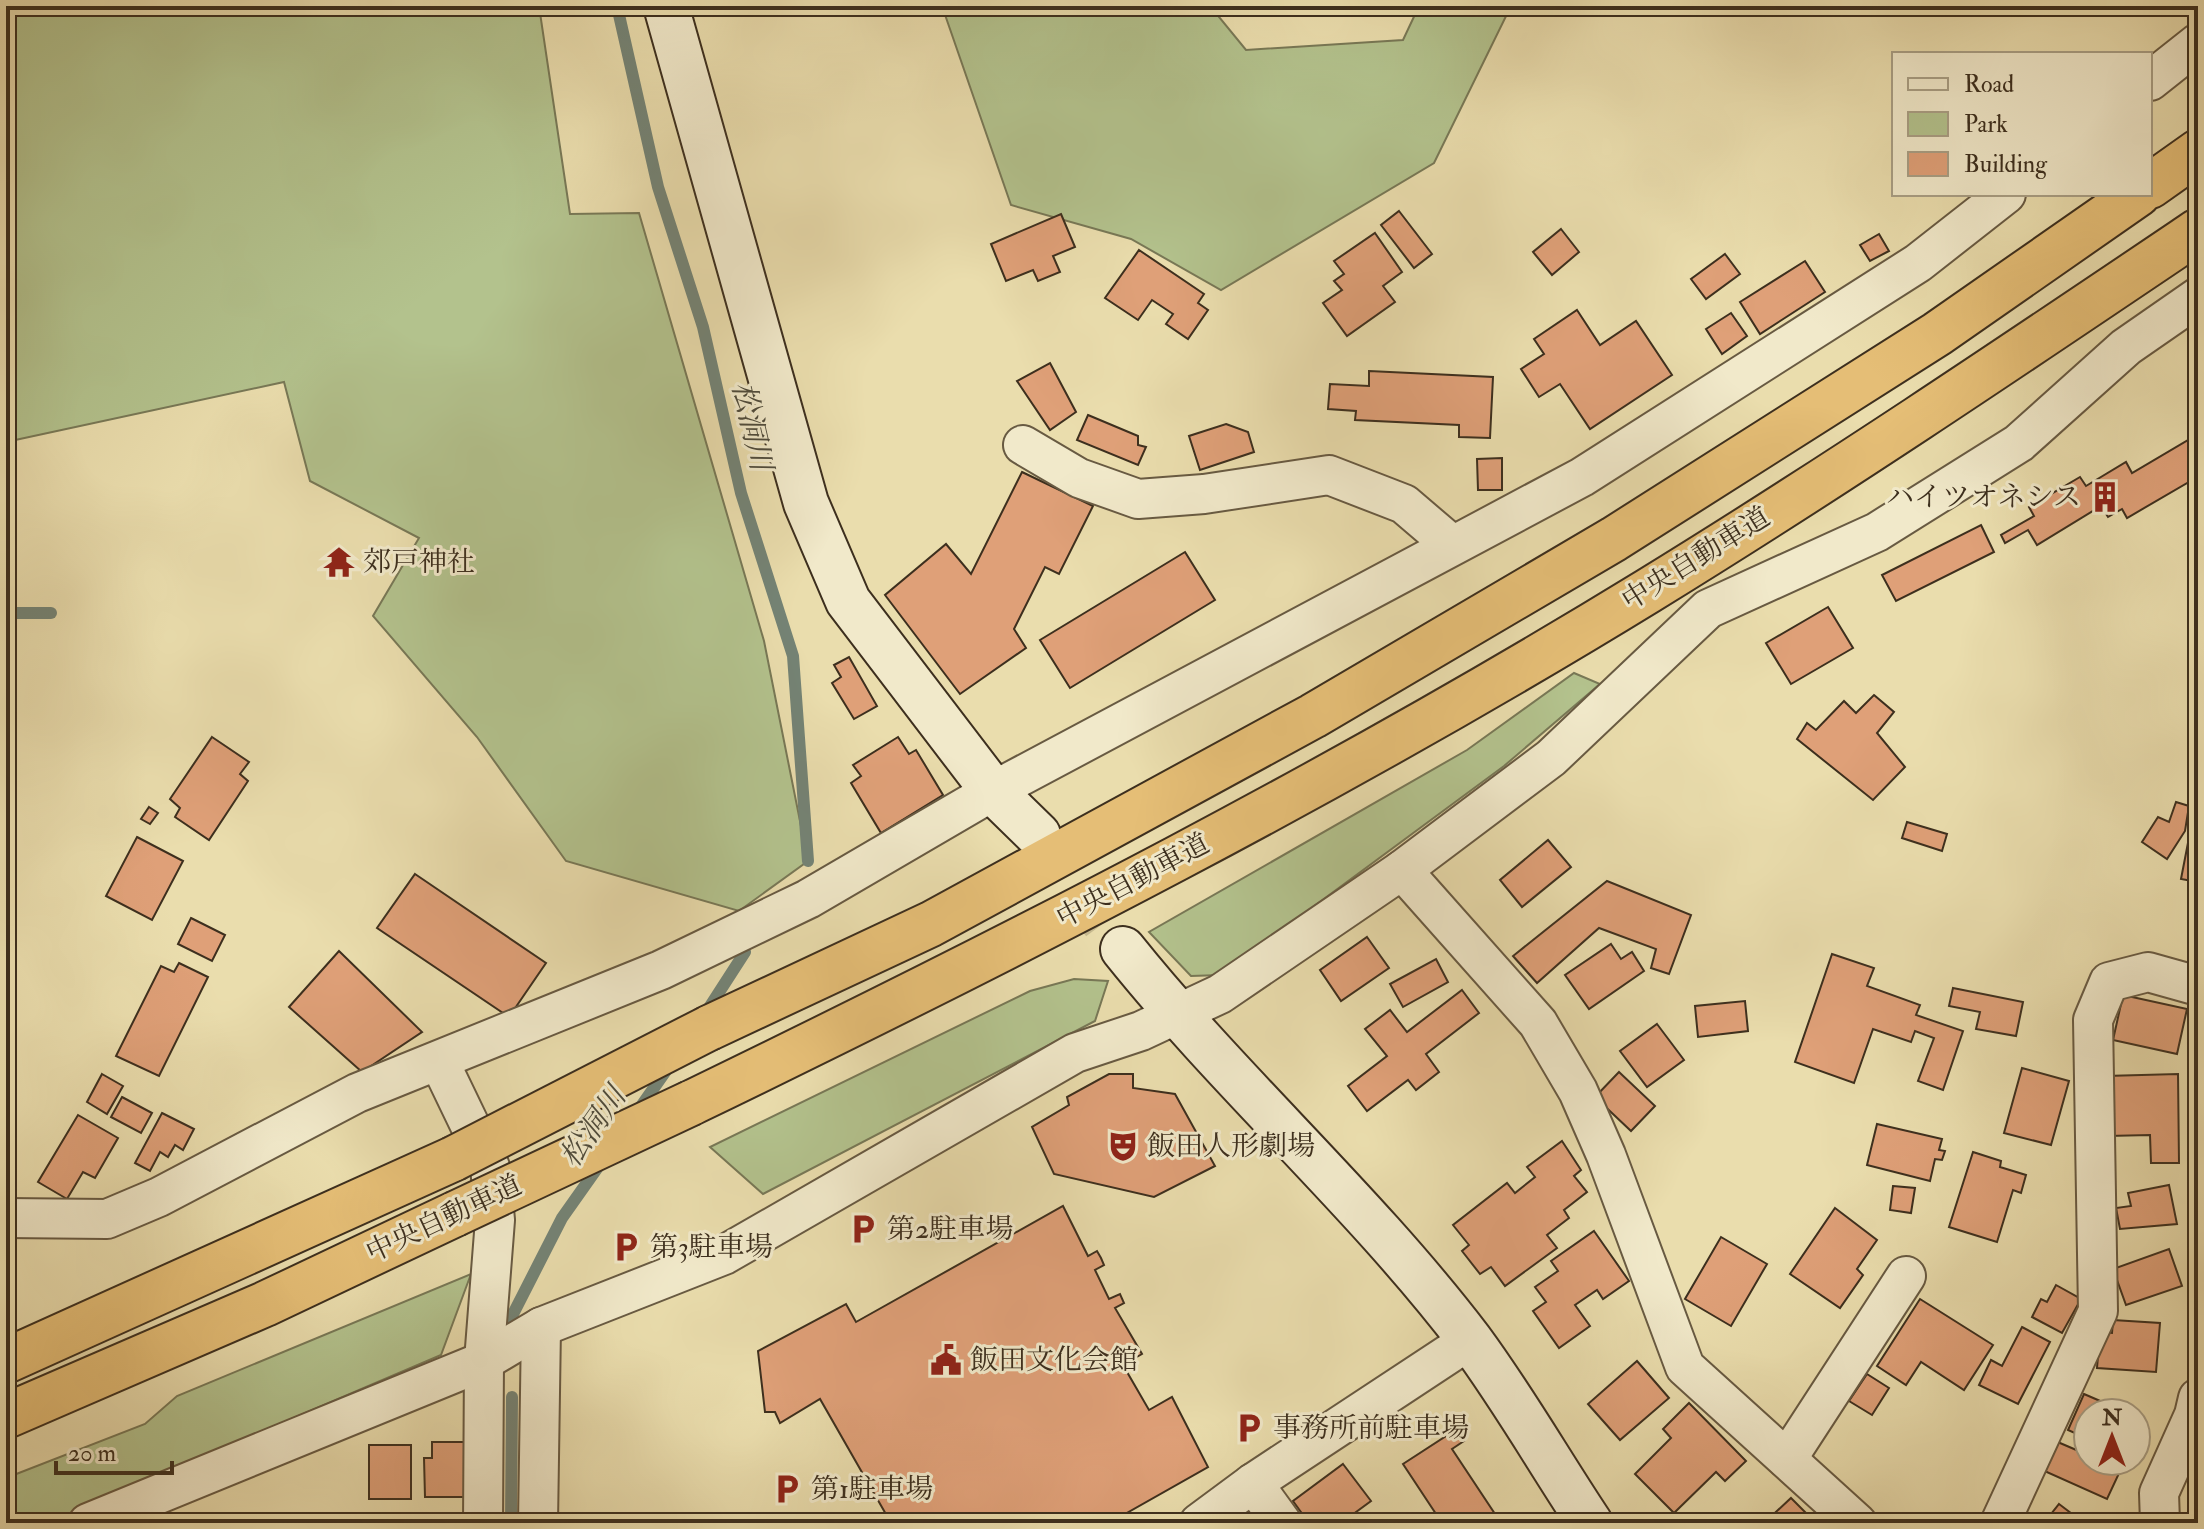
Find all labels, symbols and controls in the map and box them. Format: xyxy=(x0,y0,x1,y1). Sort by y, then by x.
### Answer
legend xyxy=(1892,52,2152,196)
text: Road xyxy=(1964,69,2014,100)
text: Park xyxy=(1964,109,2008,140)
text: Building xyxy=(1964,149,2048,180)
water label: 松洞川 xyxy=(724,378,781,477)
place label: ハイツオネシス xyxy=(1886,480,2081,515)
building icon: ハイツオネシス xyxy=(2088,480,2122,514)
street label: 中央自動車道 xyxy=(1615,500,1777,618)
temple icon: 郊戸神社 xyxy=(322,545,356,579)
place label: 郊戸神社 xyxy=(363,545,475,580)
street label: 中央自動車道 xyxy=(1051,826,1215,936)
water label: 松洞川 xyxy=(552,1077,636,1174)
theatre icon: 飯田人形劇場 xyxy=(1106,1129,1140,1163)
place label: 飯田人形劇場 xyxy=(1147,1129,1315,1164)
street label: 中央自動車道 xyxy=(360,1168,528,1270)
parking icon: 第2駐車場 xyxy=(846,1212,880,1246)
place label: 第2駐車場 xyxy=(887,1212,1013,1247)
parking icon: 第3駐車場 xyxy=(609,1230,643,1264)
place label: 第3駐車場 xyxy=(650,1230,773,1265)
public building icon: 飯田文化会館 xyxy=(929,1343,963,1377)
place label: 飯田文化会館 xyxy=(970,1343,1138,1378)
north arrow xyxy=(2072,1397,2152,1477)
text: N xyxy=(2101,1404,2122,1432)
parking icon: 事務所前駐車場 xyxy=(1232,1411,1266,1445)
place label: 事務所前駐車場 xyxy=(1273,1411,1469,1446)
scale bar xyxy=(56,1425,172,1475)
text: 20 m xyxy=(68,1438,117,1469)
parking icon: 第1駐車場 xyxy=(770,1472,804,1506)
place label: 第1駐車場 xyxy=(811,1472,933,1507)

